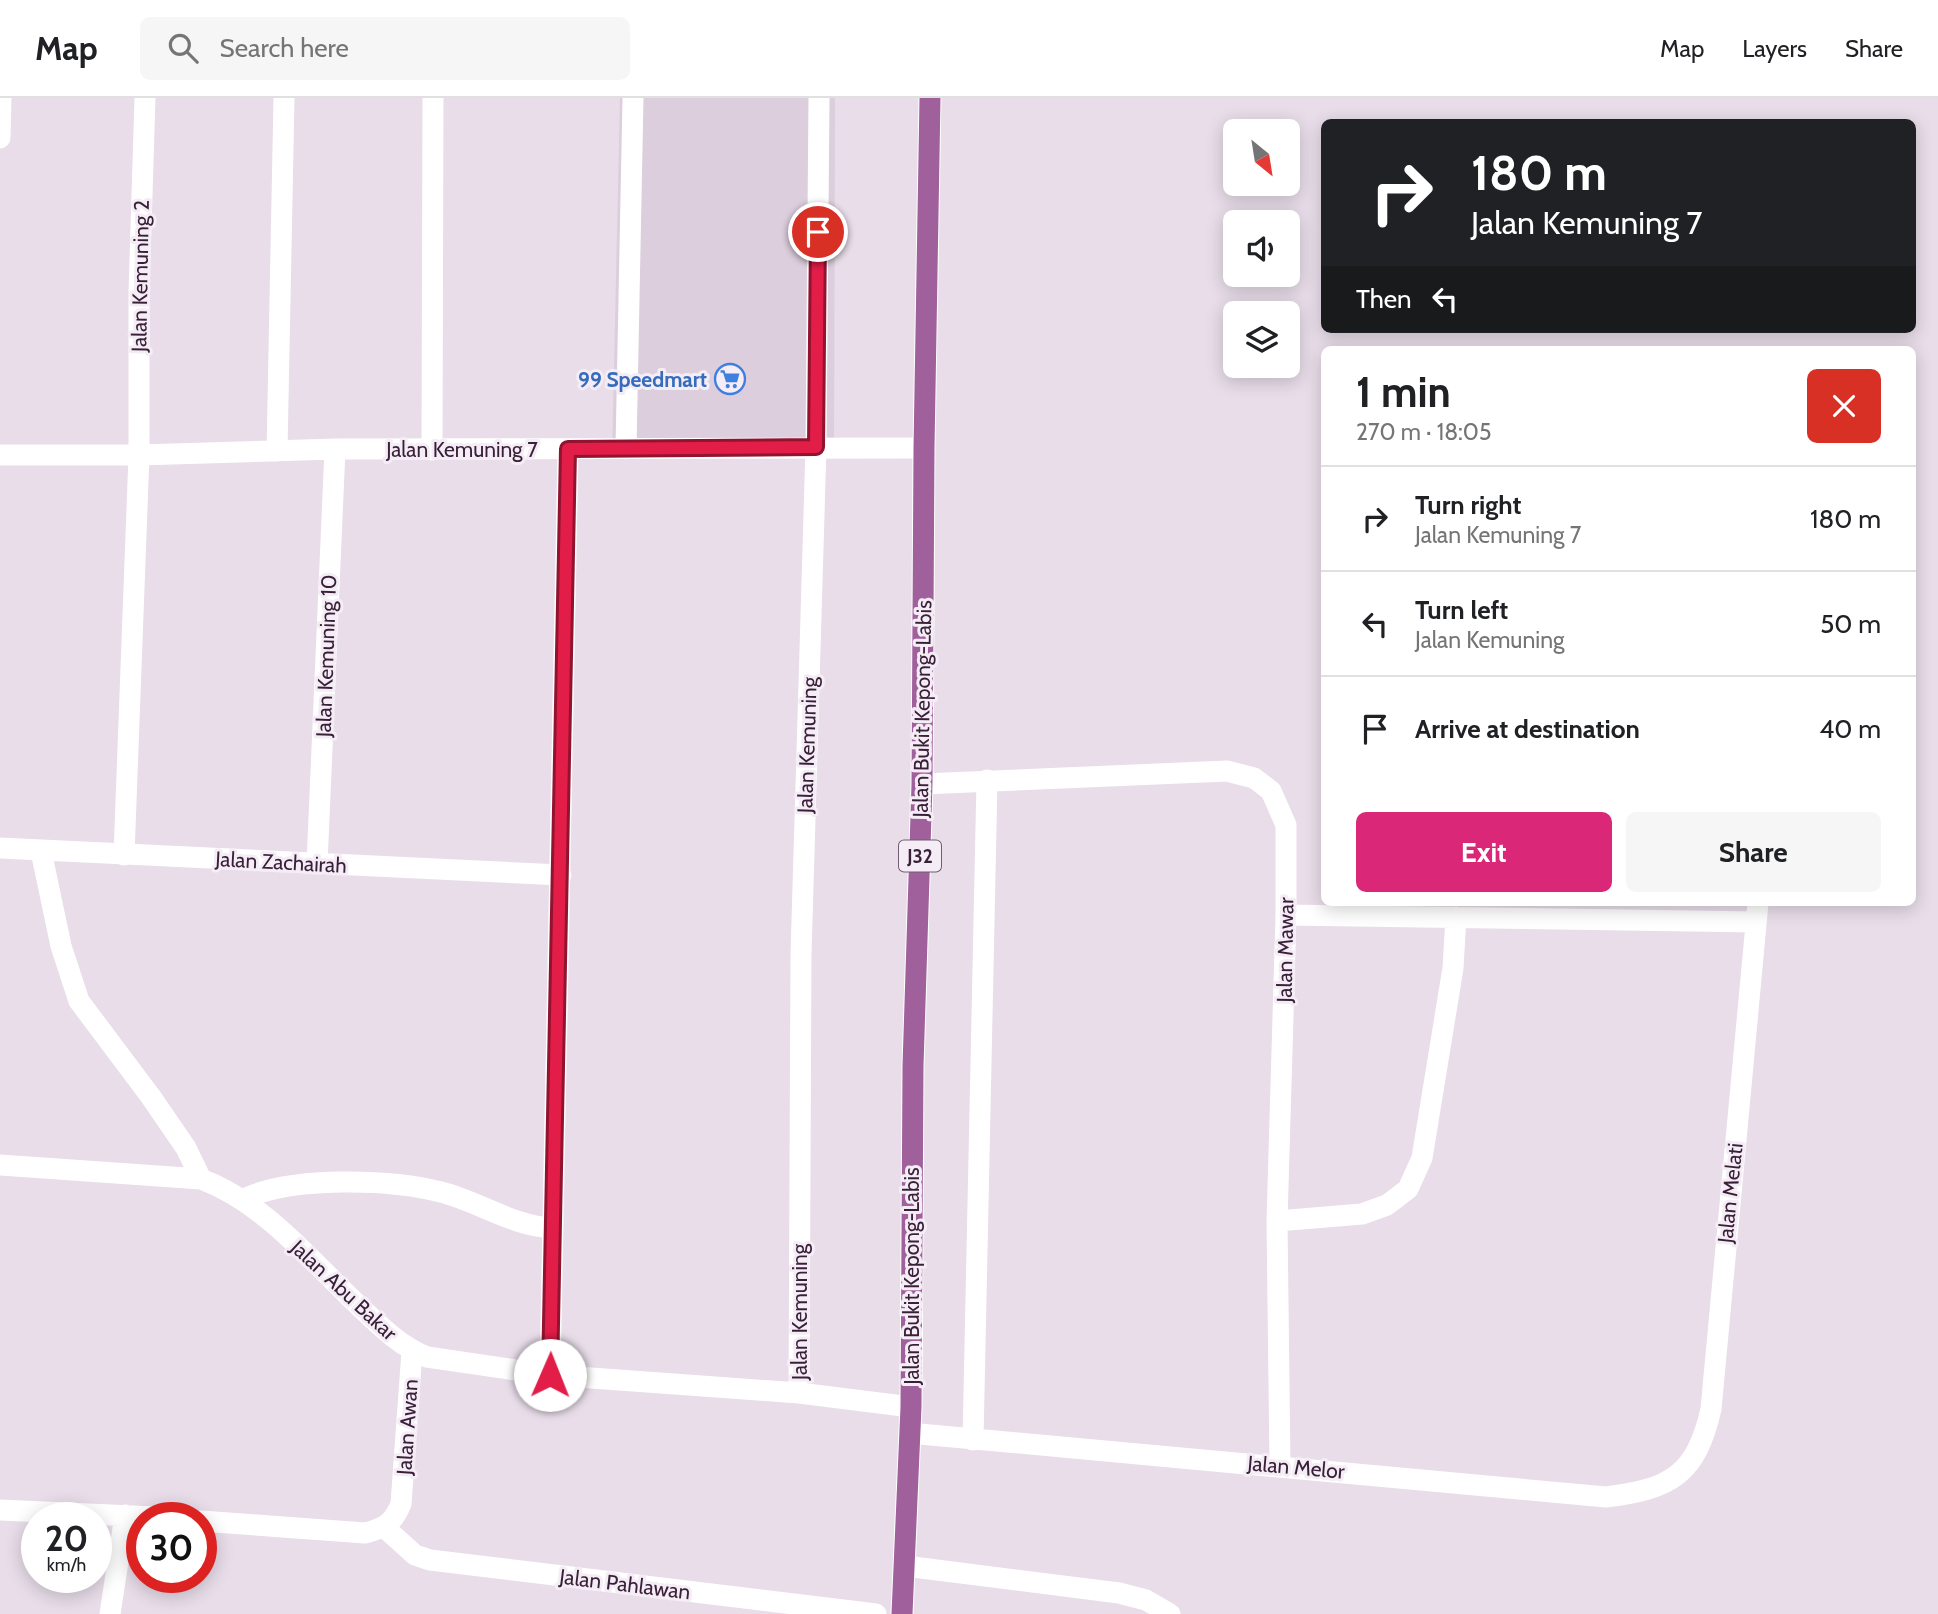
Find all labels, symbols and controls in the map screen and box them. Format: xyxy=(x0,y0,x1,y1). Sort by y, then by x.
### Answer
search box xyxy=(140,17,630,80)
text: Map xyxy=(35,28,98,68)
icon: search xyxy=(164,29,202,67)
text: Search here xyxy=(220,32,349,64)
text: Map xyxy=(1660,34,1704,63)
text: Layers xyxy=(1742,34,1807,63)
text: Share xyxy=(1845,34,1903,63)
north arrow xyxy=(1223,119,1300,196)
map controls xyxy=(1223,119,1300,378)
text: 180 m xyxy=(1471,143,1607,202)
icon: right xyxy=(1356,147,1447,238)
street label: Jalan Kemuning 2 xyxy=(126,200,154,353)
pin xyxy=(788,202,848,262)
text: Jalan Kemuning 7 xyxy=(1471,203,1702,242)
button: sound xyxy=(1223,210,1300,287)
icon: arrive xyxy=(799,213,837,251)
icon: left xyxy=(1426,280,1464,318)
text: Then xyxy=(1356,283,1412,315)
button: layers xyxy=(1223,301,1300,378)
supermarket icon: 99 Speedmart xyxy=(713,362,747,396)
text: 1 min xyxy=(1356,366,1451,418)
place label: 99 Speedmart xyxy=(578,367,707,392)
button: close xyxy=(1807,369,1881,443)
text: 270 m · 18:05 xyxy=(1356,418,1491,446)
street label: Jalan Kemuning 7 xyxy=(385,437,538,462)
text: Turn right xyxy=(1415,489,1521,521)
icon: right xyxy=(1356,500,1394,538)
text: 180 m xyxy=(1810,503,1881,535)
text: Jalan Kemuning 7 xyxy=(1415,521,1581,549)
street label: Jalan Kemuning 10 xyxy=(311,574,341,739)
text: Turn left xyxy=(1415,594,1508,626)
street label: Jalan Bukit Kepong-Labis xyxy=(908,600,936,819)
icon: left xyxy=(1356,605,1394,643)
text: 50 m xyxy=(1820,608,1881,640)
text: Jalan Kemuning xyxy=(1415,626,1564,654)
street label: Jalan Kemuning xyxy=(792,676,822,815)
icon: arrive xyxy=(1356,710,1394,748)
text: Arrive at destination xyxy=(1415,713,1640,745)
text: 40 m xyxy=(1819,713,1881,745)
button: Exit xyxy=(1356,812,1612,892)
button: Share xyxy=(1626,812,1881,892)
road number: J32 xyxy=(899,841,941,872)
street label: Jalan Zachairah xyxy=(214,846,347,878)
street label: Jalan Mawar xyxy=(1272,897,1298,1004)
street label: Jalan Melati xyxy=(1712,1142,1748,1245)
street label: Jalan Bukit Kepong-Labis xyxy=(899,1167,924,1386)
street label: Jalan Abu Bakar xyxy=(285,1234,402,1346)
street label: Jalan Kemuning xyxy=(787,1243,812,1381)
position arrow xyxy=(513,1338,587,1412)
street label: Jalan Awan xyxy=(391,1378,423,1477)
street label: Jalan Melor xyxy=(1245,1450,1346,1484)
speed limit sign: 30 xyxy=(126,1502,217,1593)
text: 20 xyxy=(45,1517,88,1560)
text: km/h xyxy=(47,1554,86,1576)
street label: Jalan Pahlawan xyxy=(557,1563,692,1604)

